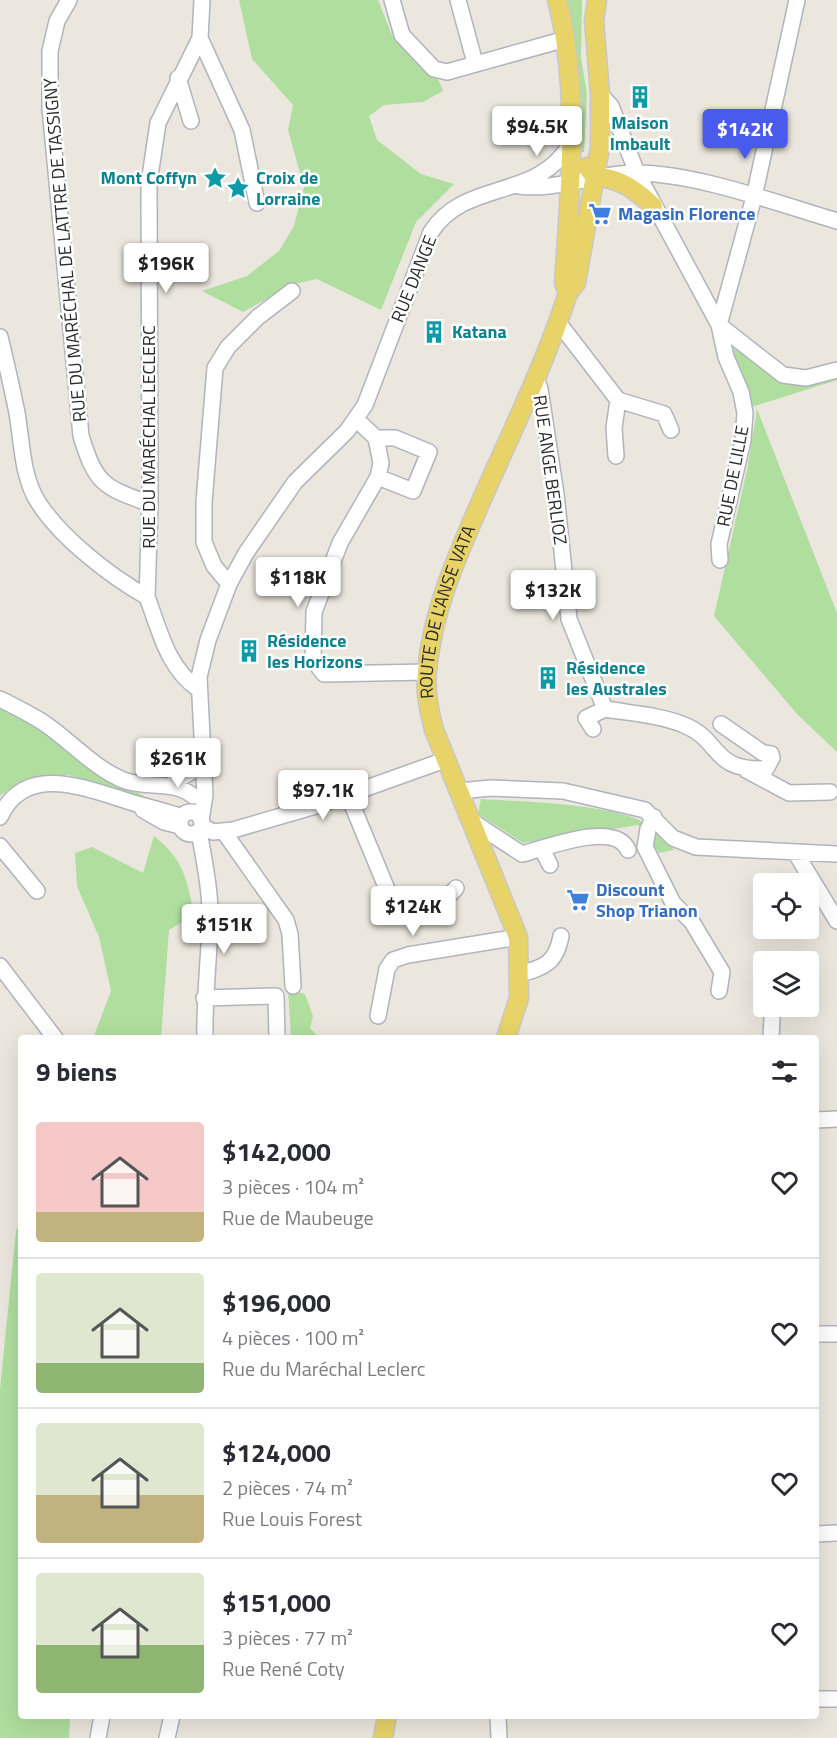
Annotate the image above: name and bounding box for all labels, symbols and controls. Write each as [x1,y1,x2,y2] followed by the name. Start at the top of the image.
[36,77,93,423] street label: RUE DU MARÉCHAL DE LATTRE DE TASSIGNY
[627,84,653,110] building icon: Maison Imbault
[488,106,586,157] pin: $94.5K
[610,109,671,157] place label: Maison Imbault
[703,109,787,160] pin: $142K
[506,110,568,141] text: $94.5K
[717,113,773,144] text: $142K
[101,164,197,191] place label: Mont Coffyn
[256,164,320,212] place label: Croix de Lorraine
[202,165,228,191] place icon: Mont Coffyn
[225,175,251,201] place icon: Croix de Lorraine
[618,200,755,227] place label: Magasin Florence
[587,201,613,227] supermarket icon: Magasin Florence
[384,231,443,326] street label: RUE DANGE
[124,243,208,294] pin: $196K
[138,247,194,278] text: $196K
[452,318,507,345] place label: Katana
[421,319,447,345] building icon: Katana
[135,325,162,549] street label: RUE DU MARÉCHAL LECLERC
[527,393,574,547] street label: RUE ANGE BERLIOZ
[709,423,756,529] street label: RUE DE LILLE
[412,521,482,700] street label: ROUTE DE L'ANSE VATA
[256,557,340,608] pin: $118K
[270,561,326,592] text: $118K
[511,570,595,621] pin: $132K
[525,574,581,605] text: $132K
[267,627,363,675] place label: Résidence les Horizons
[236,638,262,664] building icon: Résidence les Horizons
[566,654,667,702] place label: Résidence les Australes
[535,665,561,691] building icon: Résidence les Australes
[136,738,220,789] pin: $261K
[150,742,206,773] text: $261K
[274,770,372,821] pin: $97.1K
[292,774,354,805] text: $97.1K
[753,873,819,1017] map controls
[753,873,819,939] button: locate
[596,876,698,924] place label: Discount Shop Trianon
[371,886,455,937] pin: $124K
[565,887,591,913] supermarket icon: Discount Shop Trianon
[385,890,441,921] text: $124K
[182,904,266,955] pin: $151K
[196,908,252,939] text: $151K
[753,951,819,1017] button: layers
[36,1052,117,1091] text: 9 biens
[768,1055,801,1088] icon: filters
[222,1132,331,1171] text: $142,000
[84,1146,156,1218] icon: home
[768,1166,801,1199] icon: heart
[222,1171,364,1202] text: 3 pièces · 104 m²
[222,1202,374,1233] text: Rue de Maubeuge
[222,1283,331,1322] text: $196,000
[84,1297,156,1369] icon: home
[768,1317,801,1350] icon: heart
[222,1322,364,1353] text: 4 pièces · 100 m²
[222,1353,426,1384] text: Rue du Maréchal Leclerc
[222,1433,331,1472] text: $124,000
[84,1447,156,1519] icon: home
[768,1467,801,1500] icon: heart
[222,1472,353,1503] text: 2 pièces · 74 m²
[222,1503,362,1534] text: Rue Louis Forest
[222,1583,331,1622] text: $151,000
[84,1597,156,1669] icon: home
[768,1617,801,1650] icon: heart
[222,1622,353,1653] text: 3 pièces · 77 m²
[222,1653,345,1684] text: Rue René Coty

